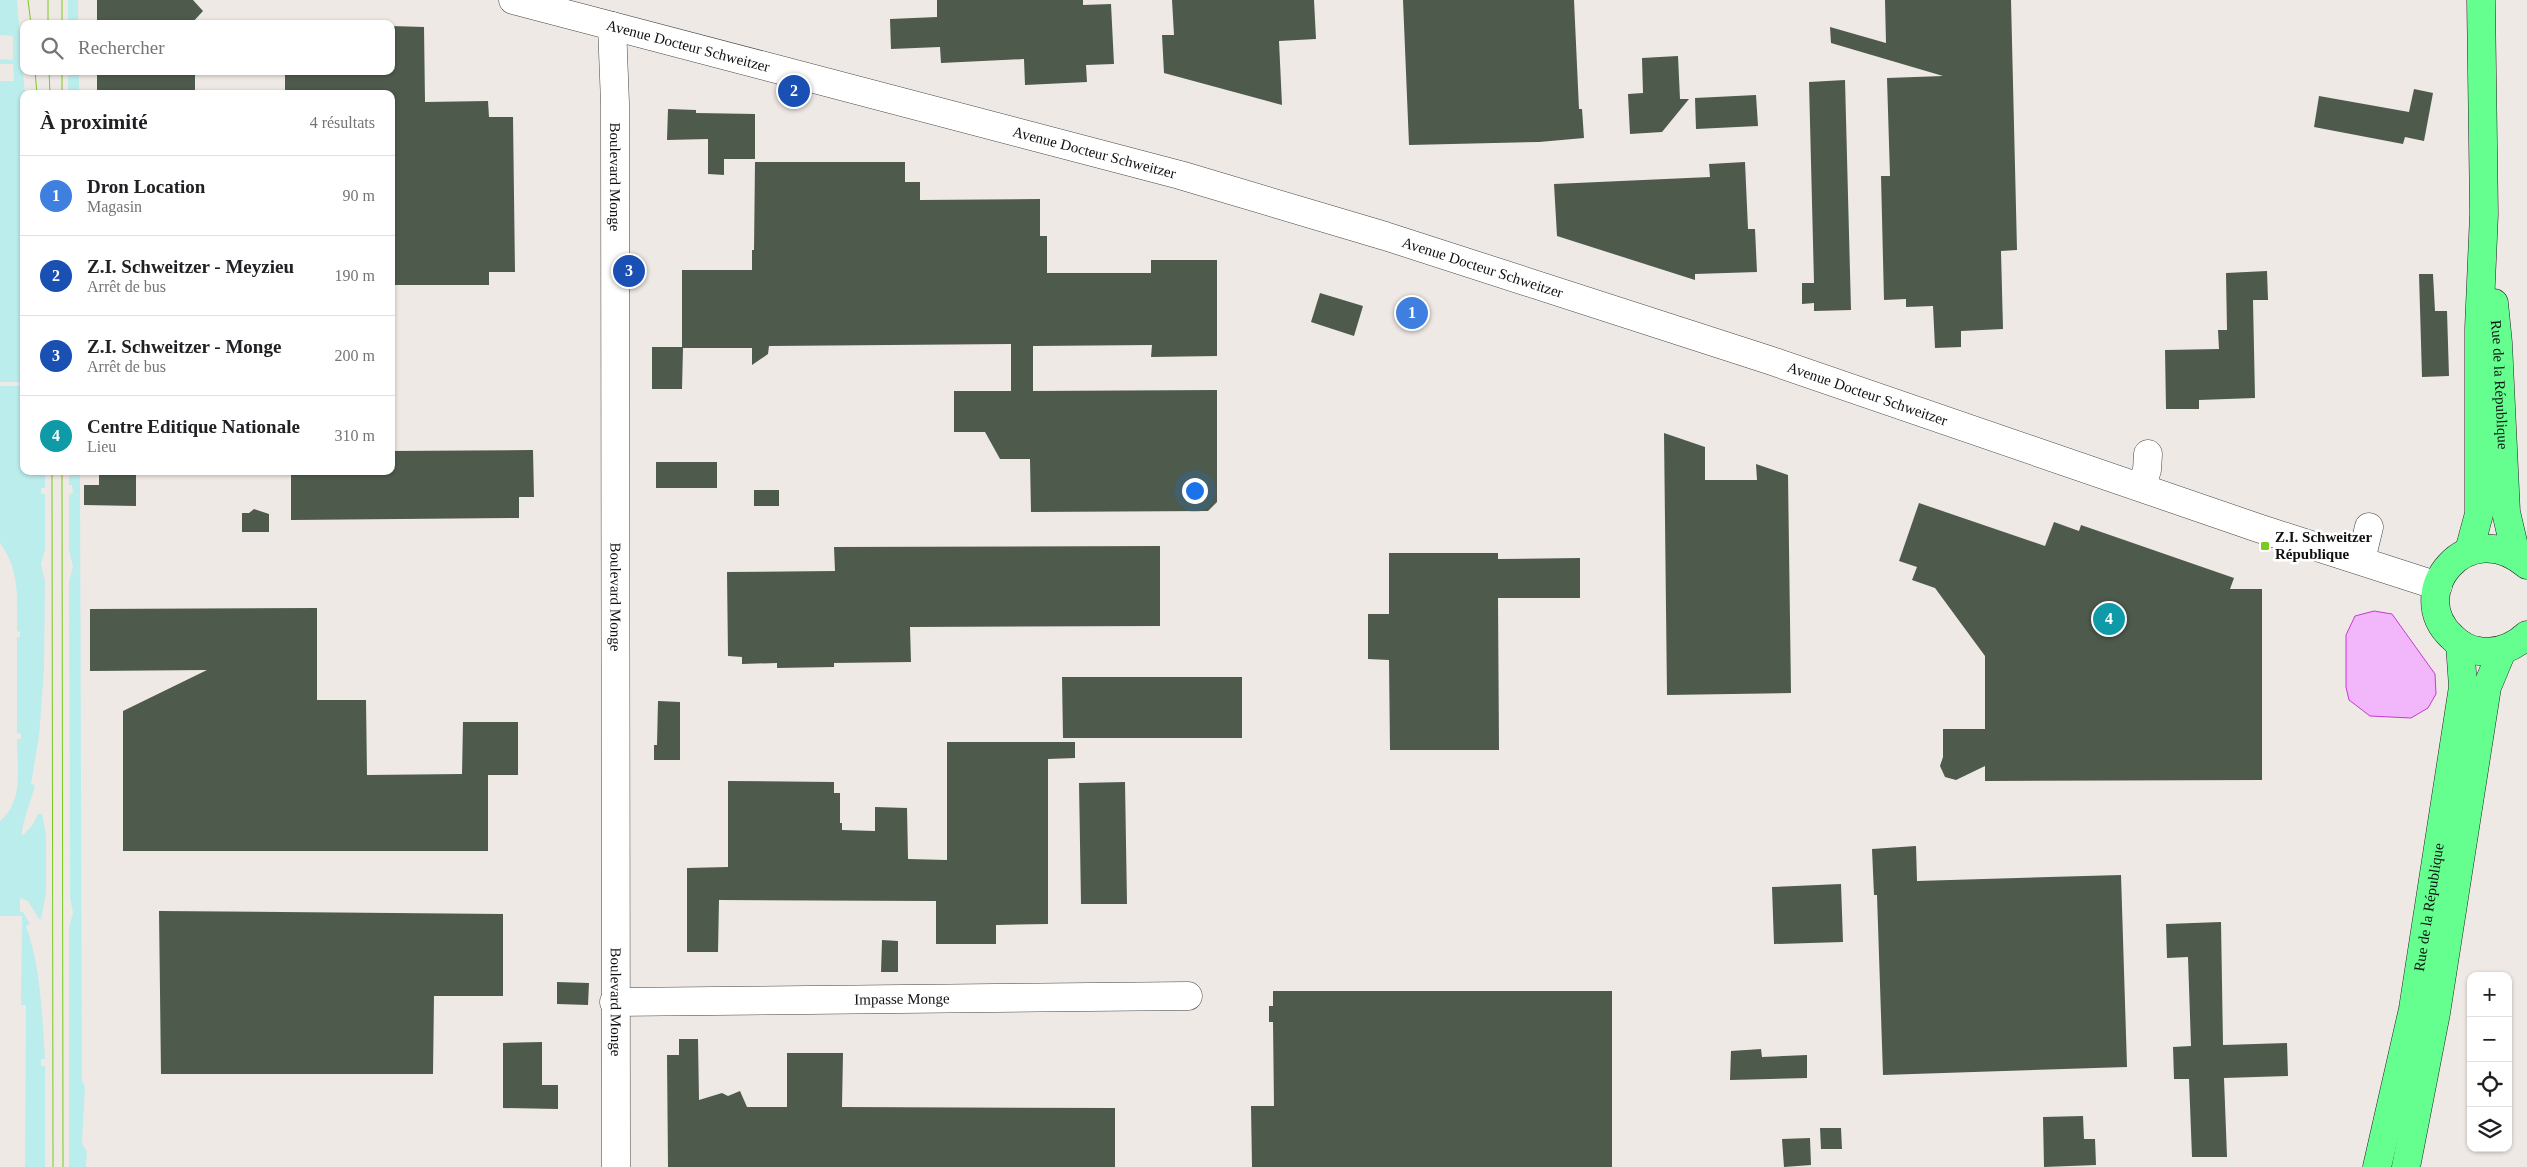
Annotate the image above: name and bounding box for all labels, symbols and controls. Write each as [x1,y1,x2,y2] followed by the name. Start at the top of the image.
[605,17,771,75] street label: Avenue Docteur Schweitzer
[20,20,395,75] search box
[38,34,66,62] icon: search
[78,37,165,58] text: Rechercher
[778,72,810,110] pin: 2
[40,110,148,134] text: À proximité
[310,114,375,131] text: 4 résultats
[607,123,623,232] street label: Boulevard Monge
[1011,123,1178,182] street label: Avenue Docteur Schweitzer
[87,176,205,197] text: Dron Location
[52,187,60,204] text: 1
[343,187,375,204] text: 90 m
[87,198,142,215] text: Magasin
[1400,234,1565,301] street label: Avenue Docteur Schweitzer
[613,252,645,290] pin: 3
[87,256,294,277] text: Z.I. Schweitzer - Meyzieu
[52,267,60,284] text: 2
[335,267,375,284] text: 190 m
[87,278,166,295] text: Arrêt de bus
[1396,294,1428,332] pin: 1
[2488,319,2511,450] street label: Rue de la République
[87,336,281,357] text: Z.I. Schweitzer - Monge
[52,347,60,364] text: 3
[335,347,375,364] text: 200 m
[87,358,166,375] text: Arrêt de bus
[1785,359,1949,429] street label: Avenue Docteur Schweitzer
[87,416,300,437] text: Centre Editique Nationale
[52,427,60,444] text: 4
[335,427,375,444] text: 310 m
[87,438,116,455] text: Lieu
[1182,478,1208,504] your location
[2275,529,2372,562] place label: Z.I. Schweitzer République
[2259,540,2271,552] marker: Z.I. Schweitzer République
[607,543,624,652] street label: Boulevard Monge
[2093,600,2125,638] pin: 4
[2411,842,2447,973] street label: Rue de la République
[608,948,624,1057] street label: Boulevard Monge
[2467,972,2512,1152] map controls
[2467,972,2512,1017] button: +
[854,990,950,1007] street label: Impasse Monge
[2467,1017,2512,1062] button: −
[2467,1062,2512,1107] button: locate
[2467,1107,2512,1152] button: layers

